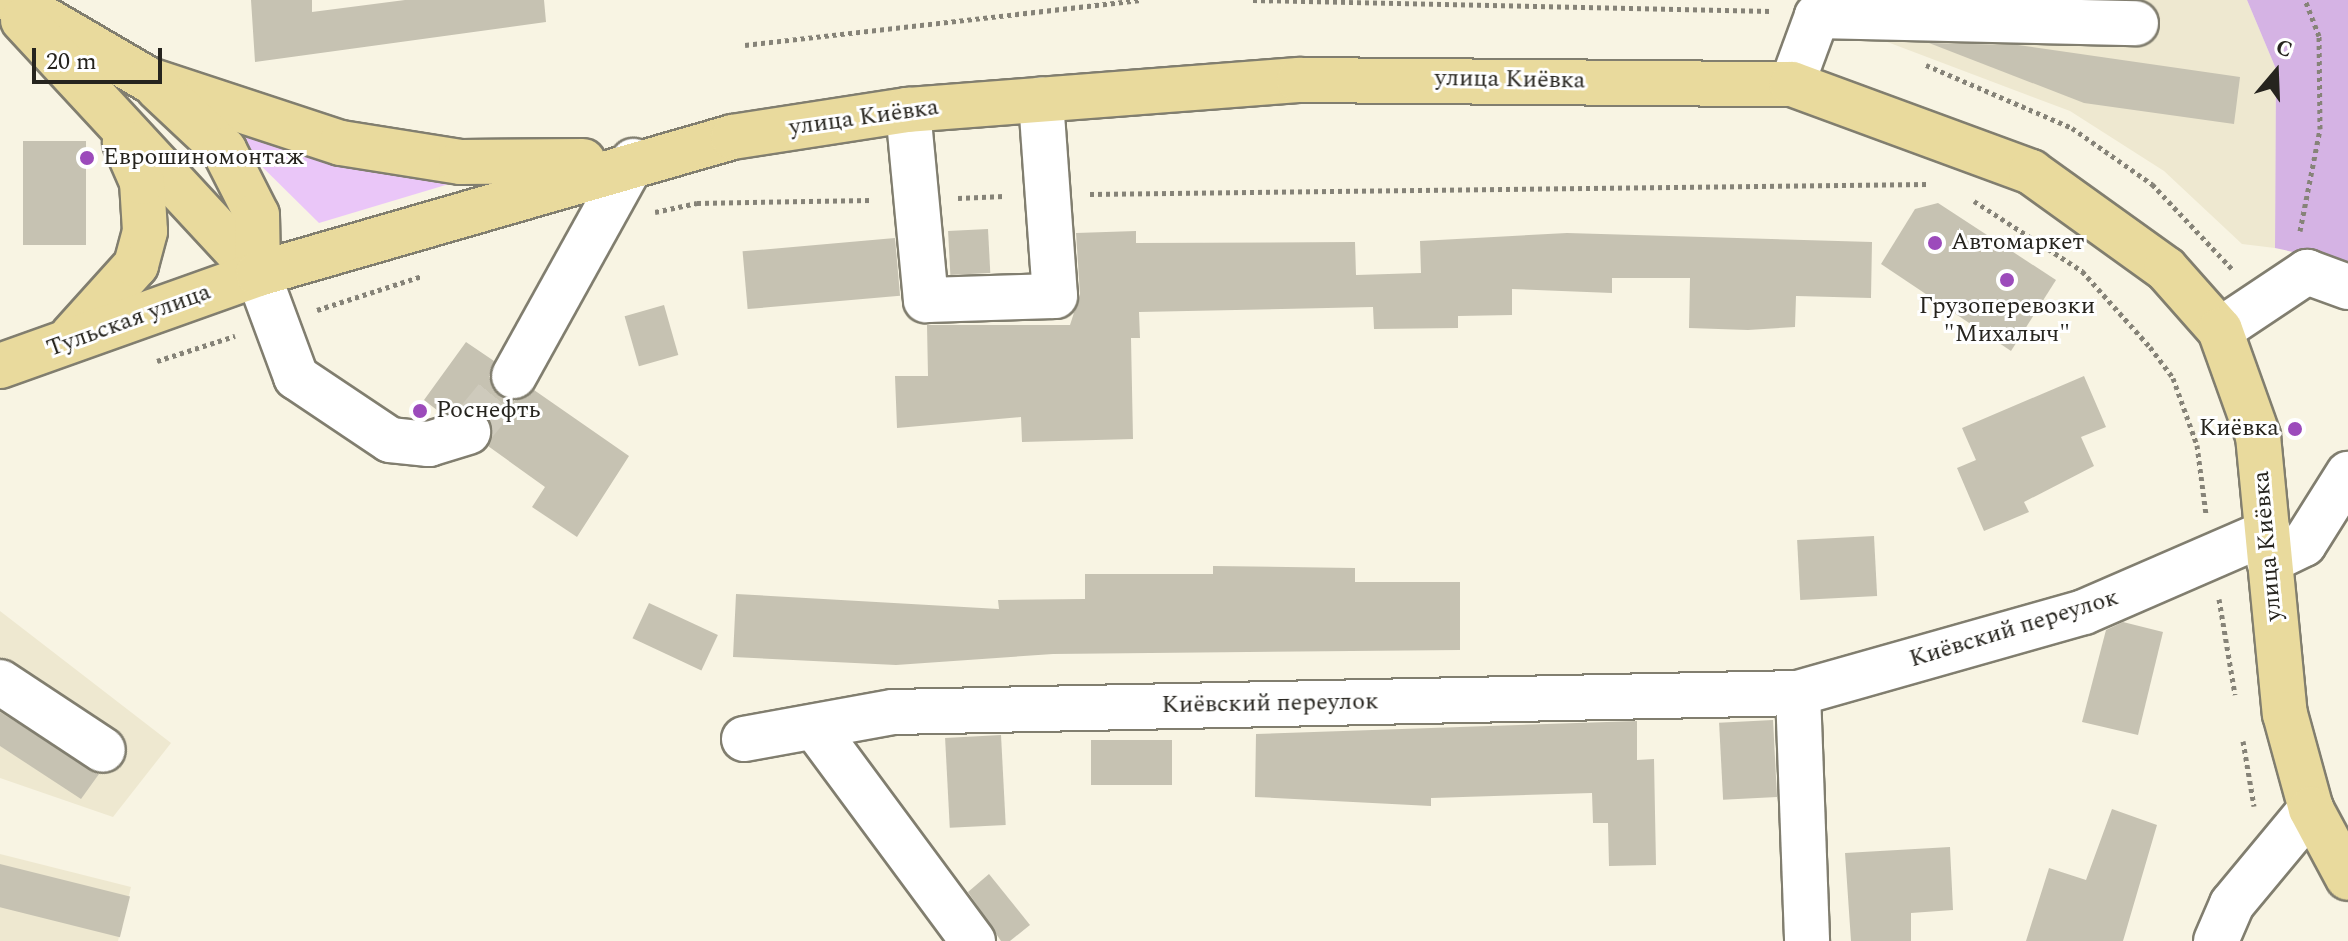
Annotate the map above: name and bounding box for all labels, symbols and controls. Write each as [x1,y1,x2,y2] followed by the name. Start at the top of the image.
[2271,31,2297,67] text: С
[36,32,166,82] scale bar
[2236,32,2316,112] north arrow
[46,44,97,80] text: 20 m
[1434,64,1586,96] street label: улица Киёвка
[787,93,941,143] street label: улица Киёвка
[103,144,304,172] place label: Еврошиномонтаж
[78,149,96,167] marker: Еврошиномонтаж
[1951,229,2084,257] place label: Автомаркет
[1926,234,1944,252] marker: Автомаркет
[1998,271,2016,289] marker: Грузоперевозки "Михалыч"
[43,278,215,364] street label: Тульская улица
[1919,293,2095,349] place label: Грузоперевозки "Михалыч"
[436,397,540,425] place label: Роснефть
[411,402,429,420] marker: Роснефть
[2199,415,2279,443] place label: Киёвка
[2286,420,2304,438] marker: Киёвка
[2247,470,2289,622] street label: улица Киёвка
[1906,584,2122,674] street label: Киёвский переулок
[1161,688,1379,720] street label: Киёвский переулок

